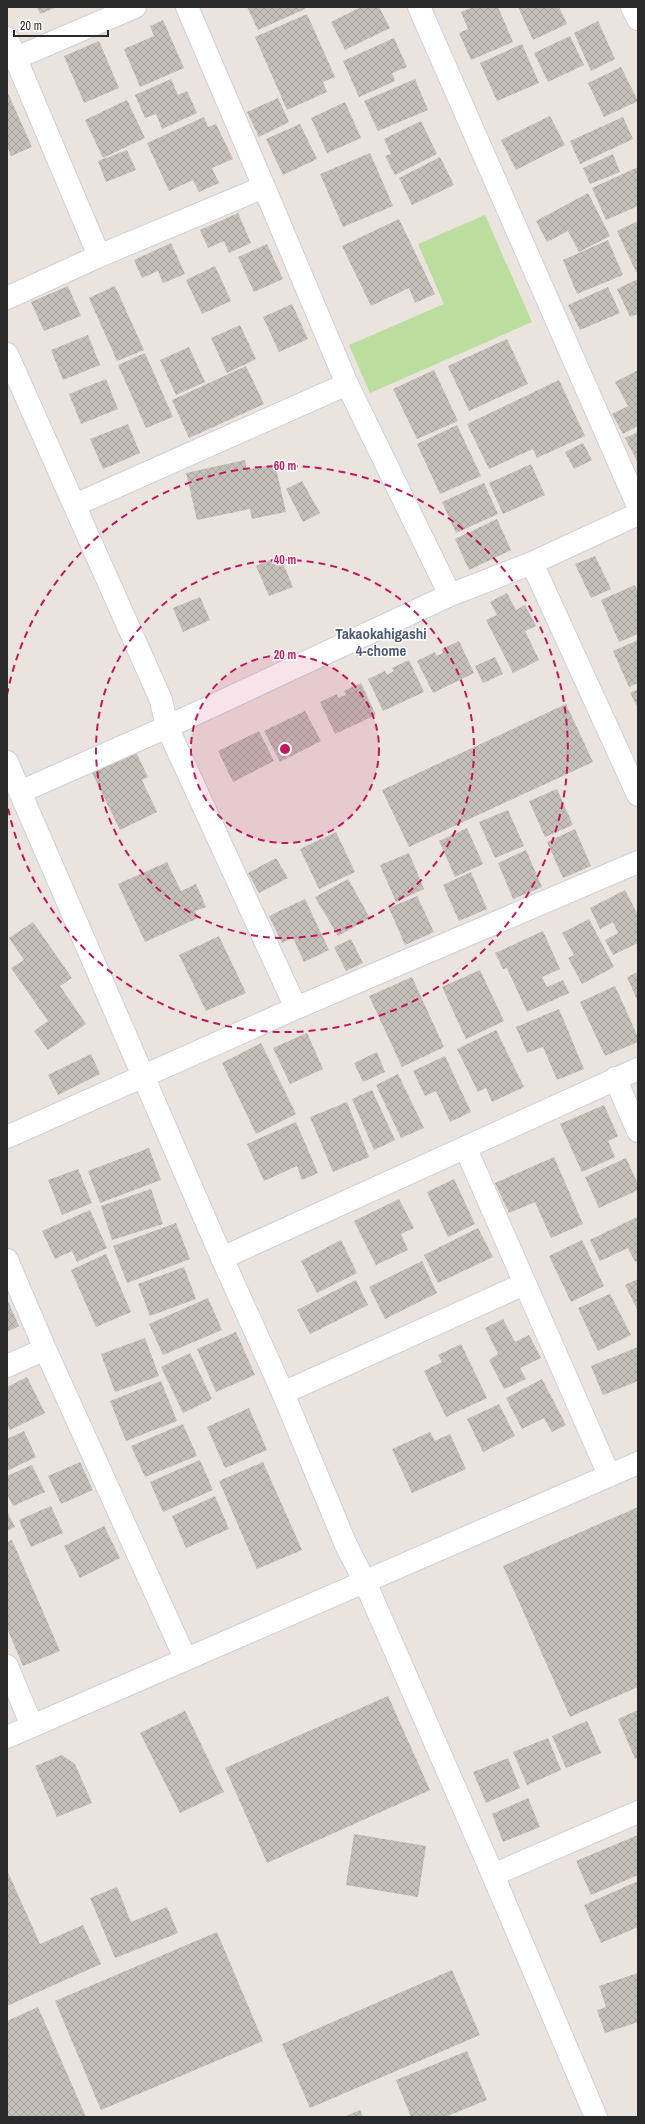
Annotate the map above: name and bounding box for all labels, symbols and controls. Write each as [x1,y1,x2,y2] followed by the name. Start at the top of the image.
[14,12,108,38] scale bar
[20,18,42,34] text: 20 m
[274,458,296,474] text: 60 m
[274,552,296,568] text: 40 m
[335,623,427,661] district label: Takaokahigashi 4-chome
[274,647,296,663] text: 20 m
[278,742,292,756] centre of rings

